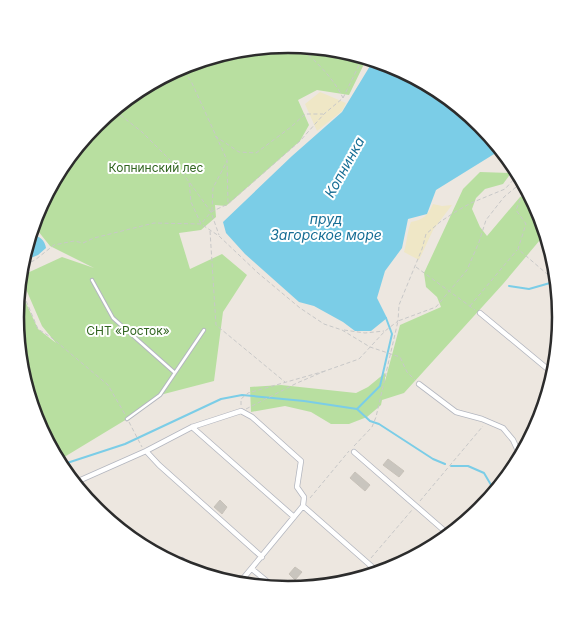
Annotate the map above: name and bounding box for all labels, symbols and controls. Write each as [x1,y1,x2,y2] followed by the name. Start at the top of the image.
[320,133,368,200] water label: Копнинка
[109,160,204,175] park label: Копнинский лес
[270,210,382,243] water label: пруд Загорское море
[86,323,170,338] park label: СНТ «Росток»

